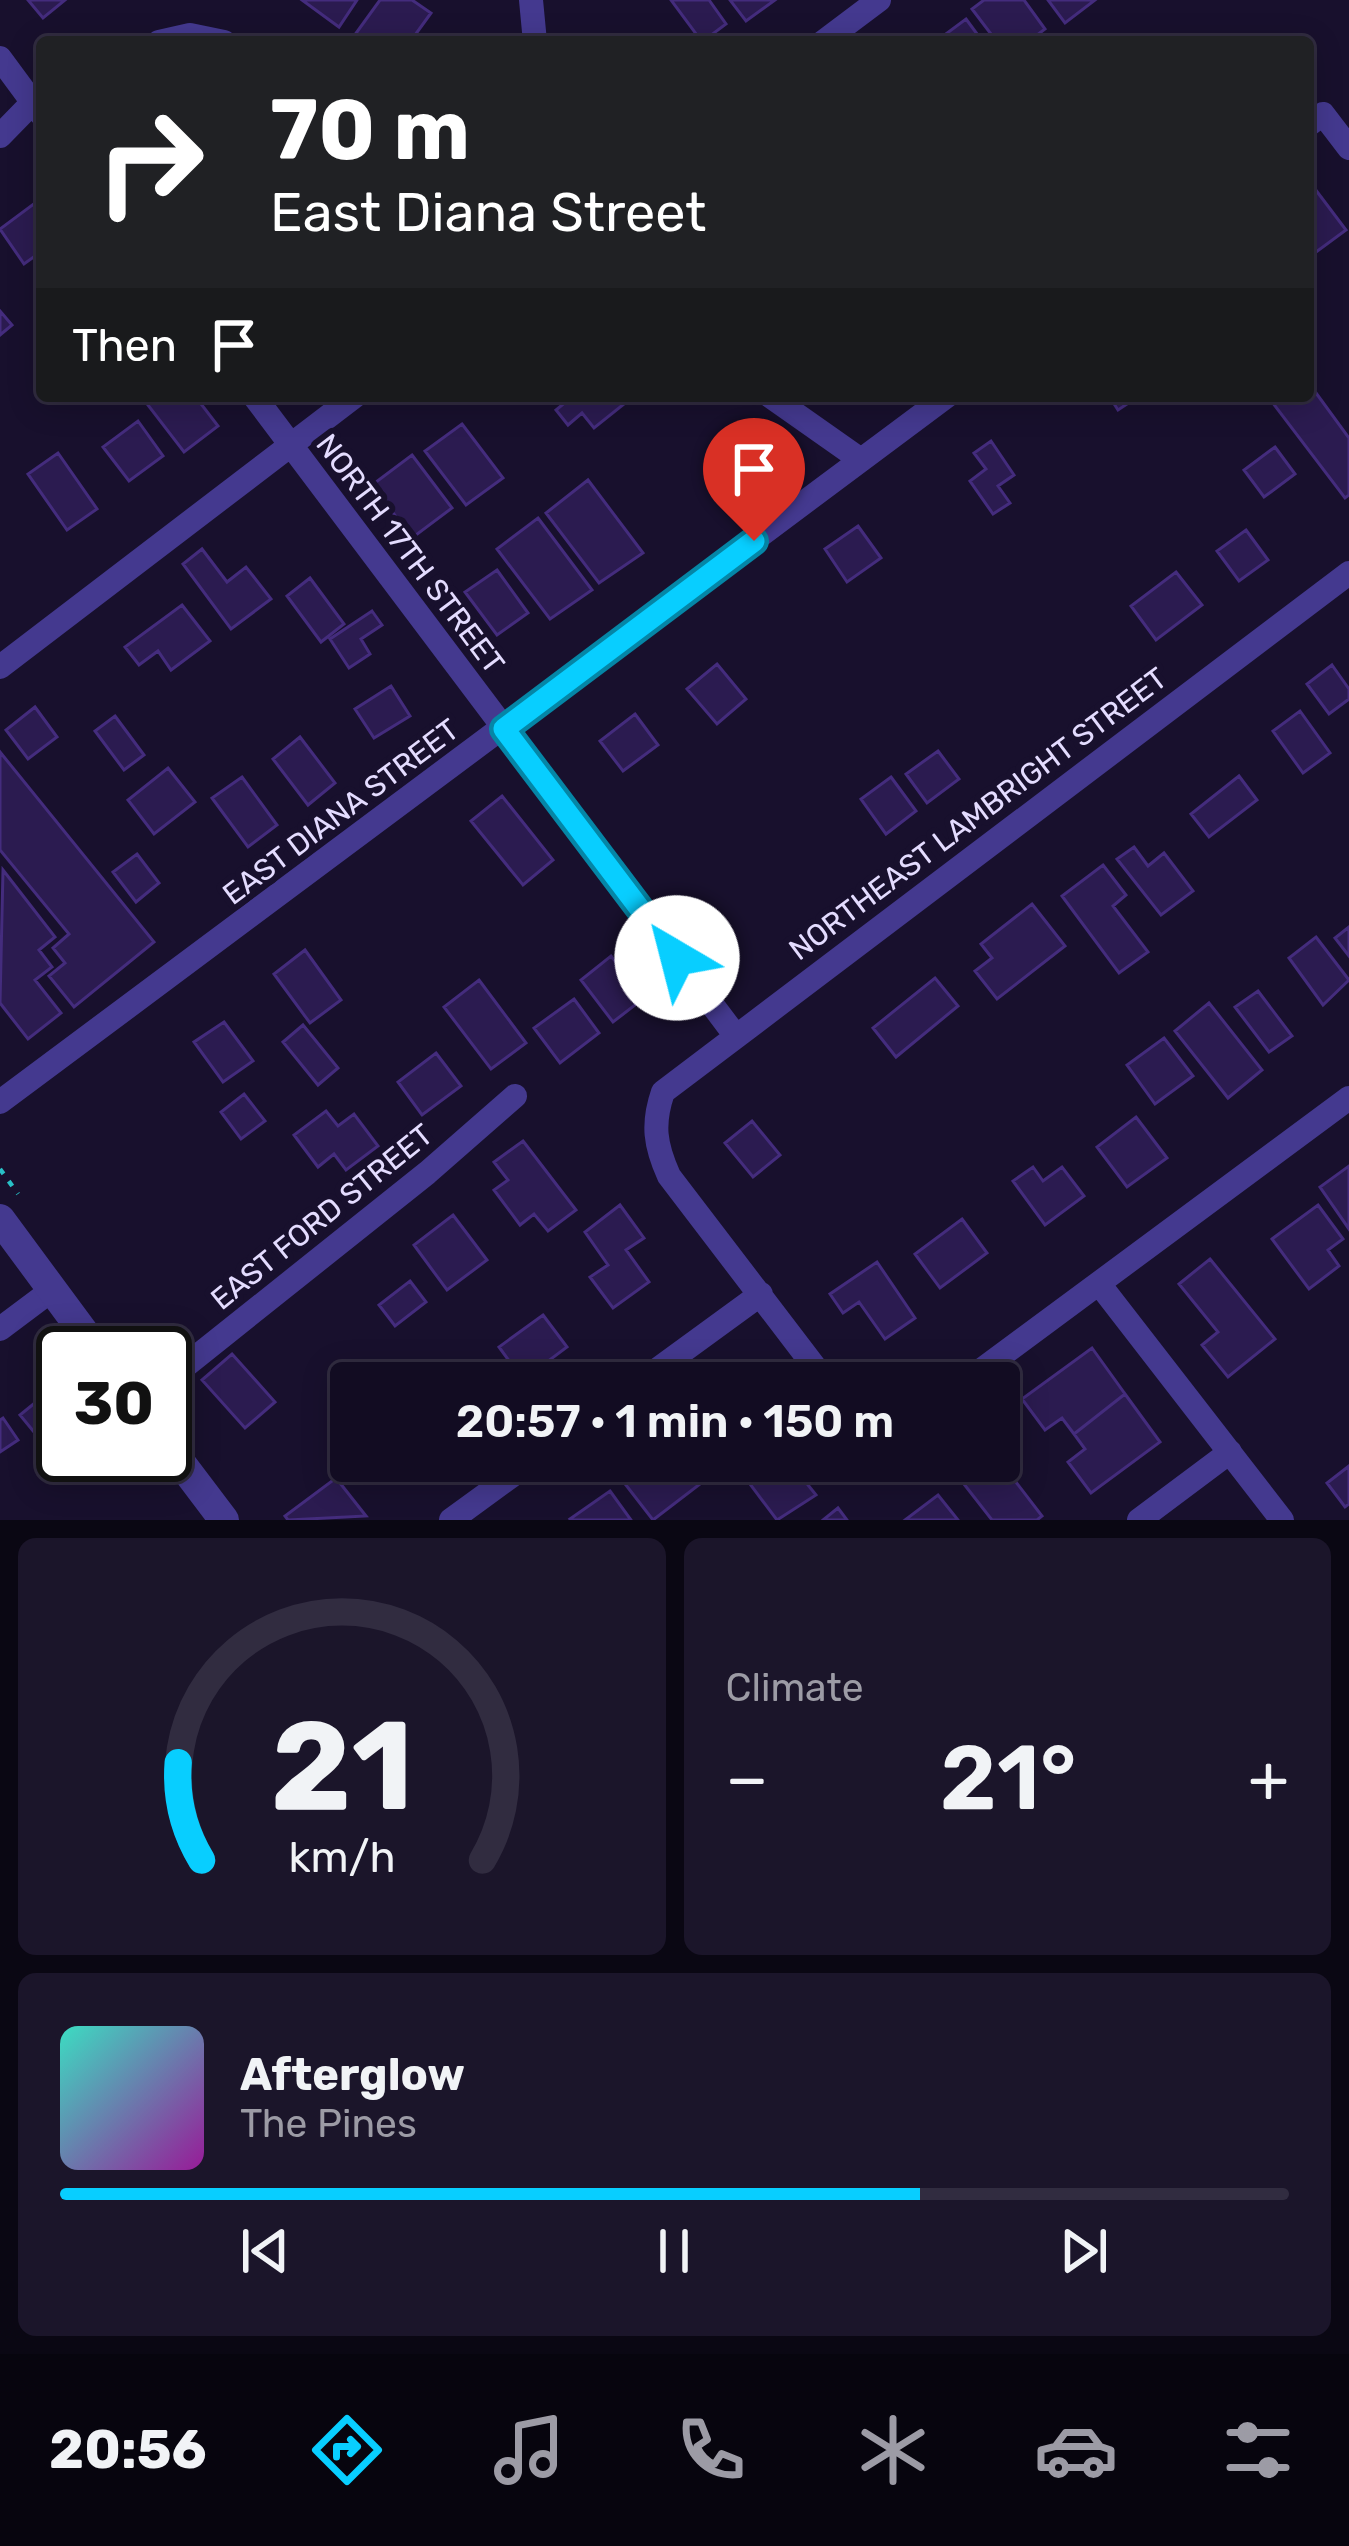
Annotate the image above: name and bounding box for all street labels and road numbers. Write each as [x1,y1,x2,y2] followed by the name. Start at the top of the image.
[308,427,512,681] street label: NORTH 17TH STREET
[782,660,1174,968] street label: NORTHEAST LAMBRIGHT STREET
[216,712,466,912] street label: EAST DIANA STREET
[204,1117,440,1317] street label: EAST FORD STREET

